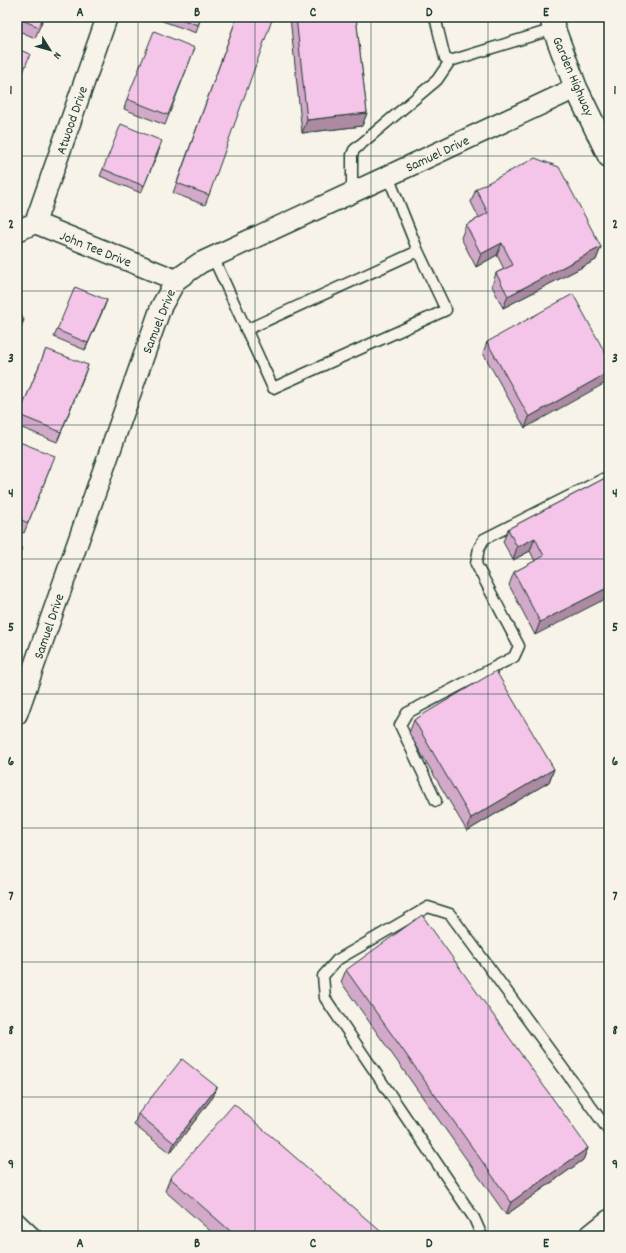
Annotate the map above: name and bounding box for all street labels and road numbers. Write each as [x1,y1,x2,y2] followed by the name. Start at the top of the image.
[546,34,598,120] street label: Garden Highway
[52,84,94,157] street label: Atwood Drive
[403,131,473,178] street label: Samuel Drive
[56,226,134,273] street label: John Tee Drive
[138,286,182,357] street label: Samuel Drive
[29,591,70,662] street label: Samuel Drive

